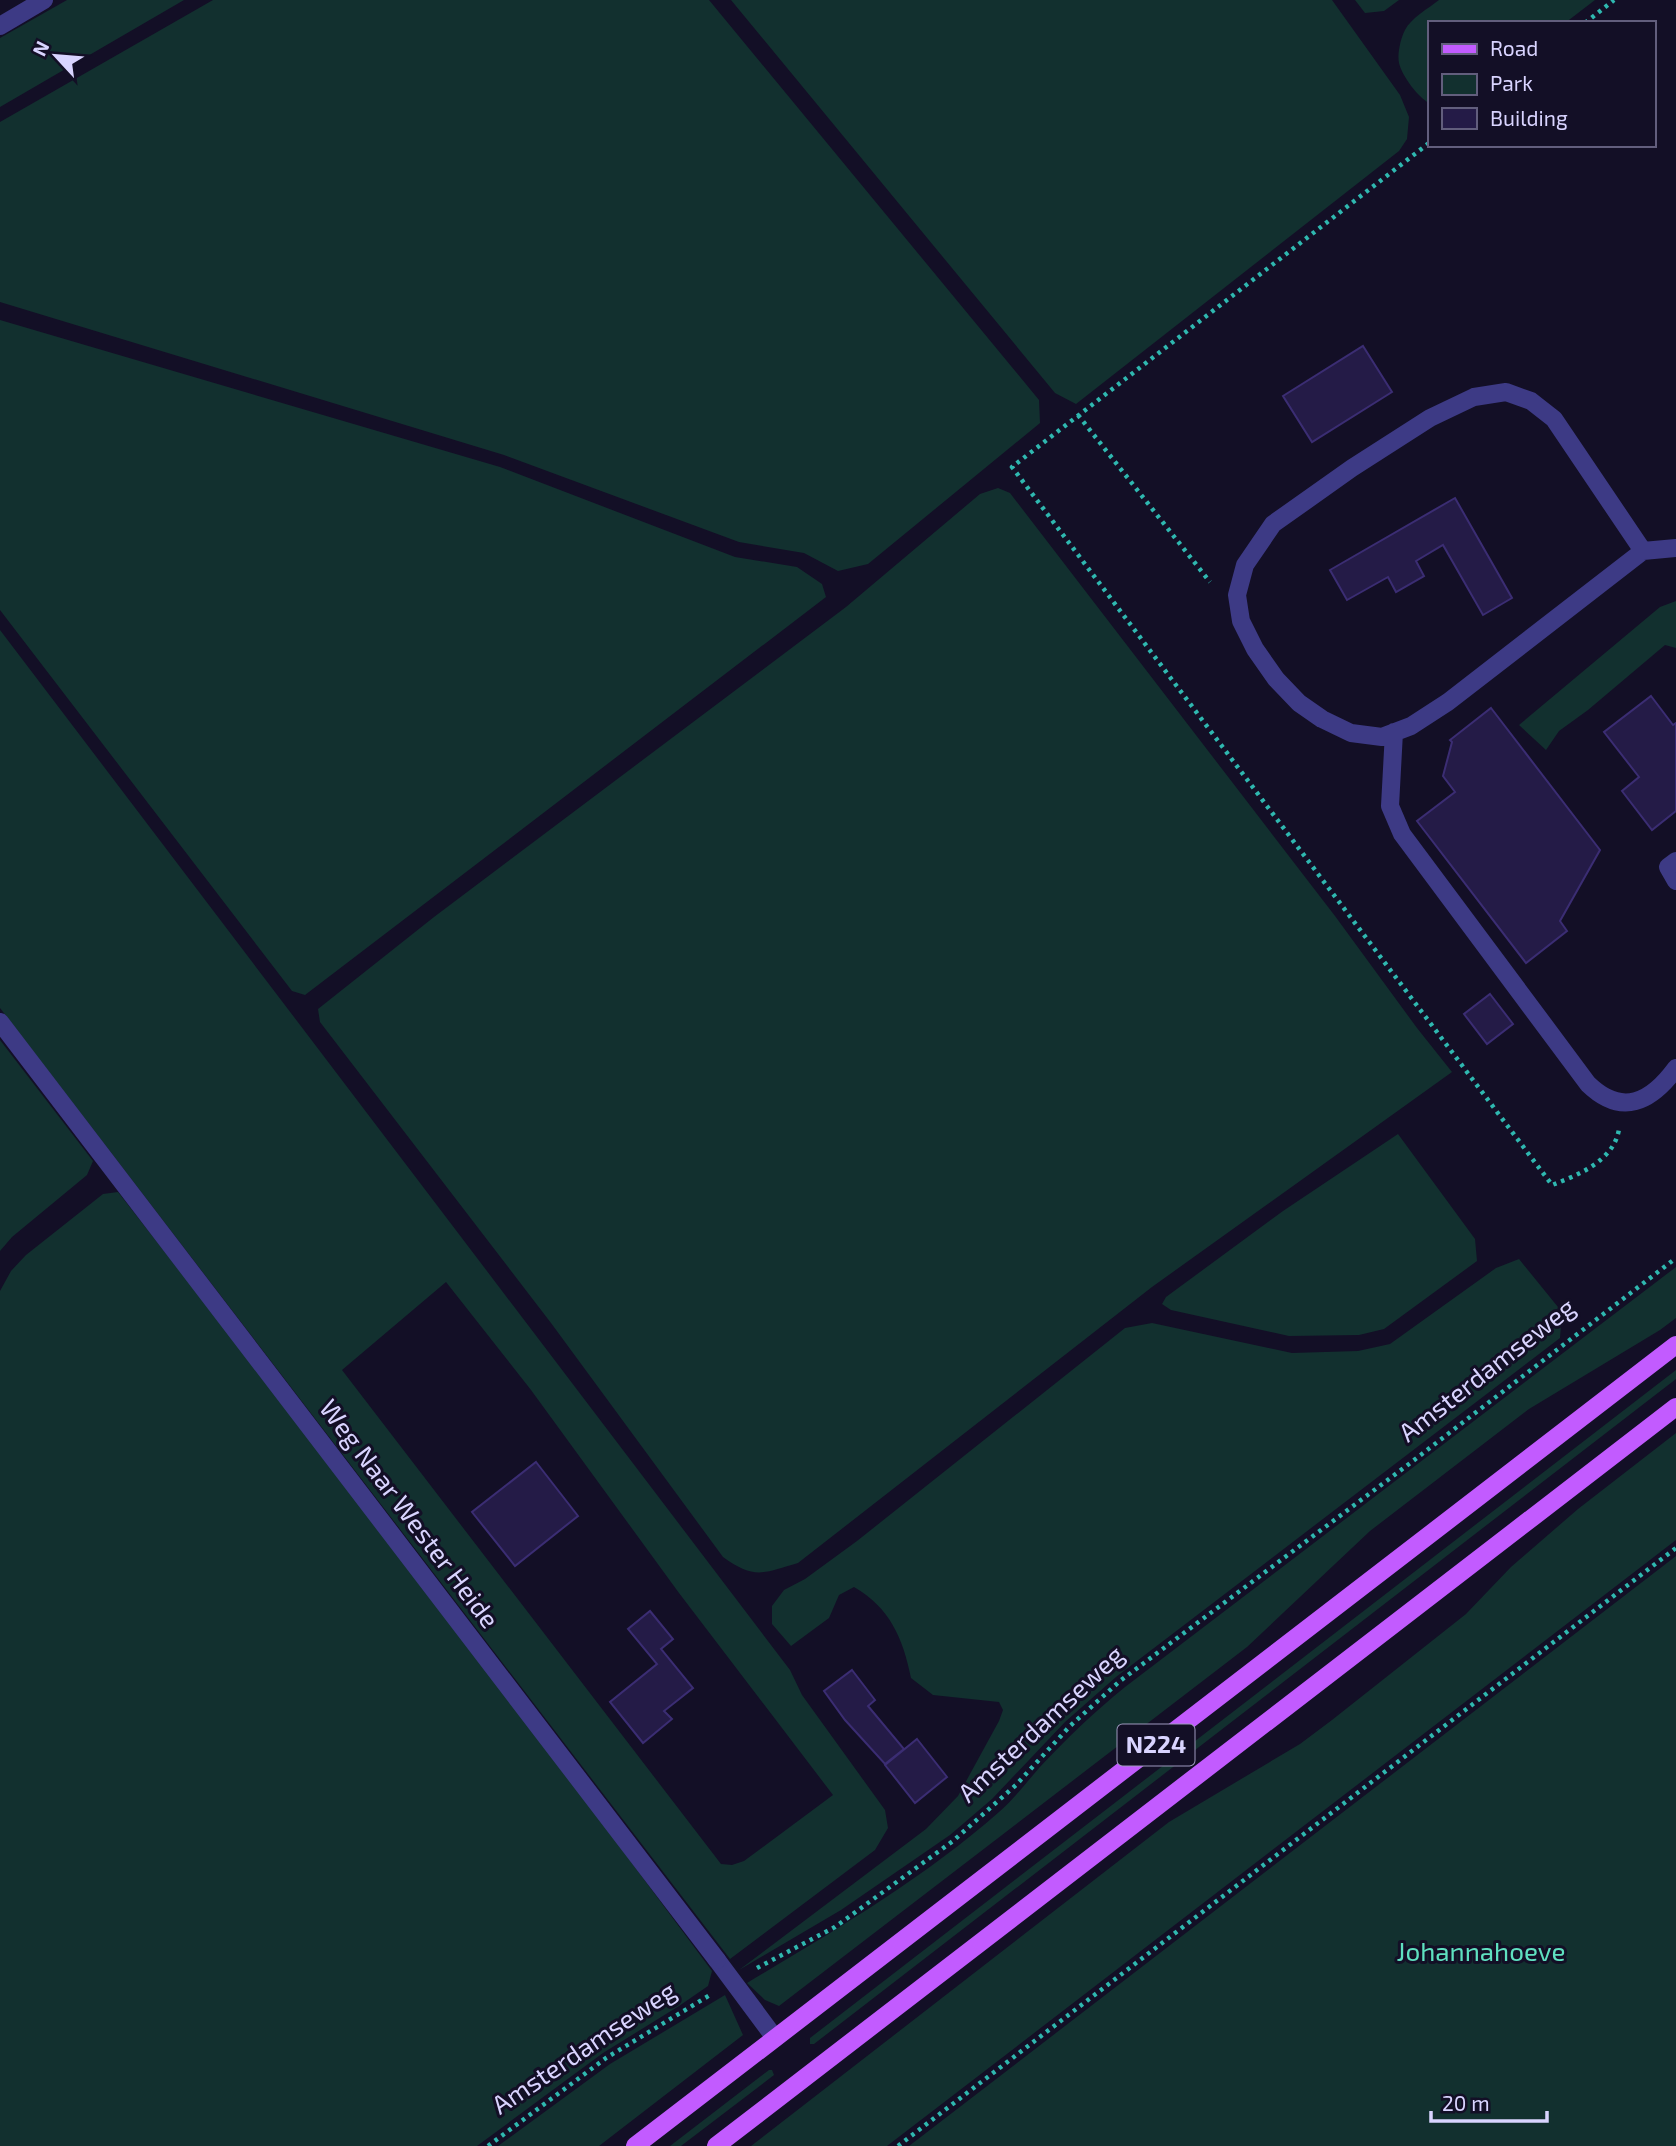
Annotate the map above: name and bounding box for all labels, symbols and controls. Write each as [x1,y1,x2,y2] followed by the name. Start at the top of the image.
[21,21,91,91] north arrow
[1428,21,1655,147] legend
[1490,35,1538,60] text: Road
[27,37,54,60] text: N
[1490,70,1533,95] text: Park
[1490,105,1568,130] text: Building
[1392,1290,1580,1447] street label: Amsterdamseweg
[314,1393,506,1634] street label: Weg Naar Wester Heide
[951,1638,1129,1808] street label: Amsterdamseweg
[1118,1724,1194,1765] road number: N224
[1397,1935,1565,1966] park label: Johannahoeve
[485,1974,681,2120] street label: Amsterdamseweg
[1431,2080,1546,2124] scale bar
[1442,2090,1490,2115] text: 20 m

